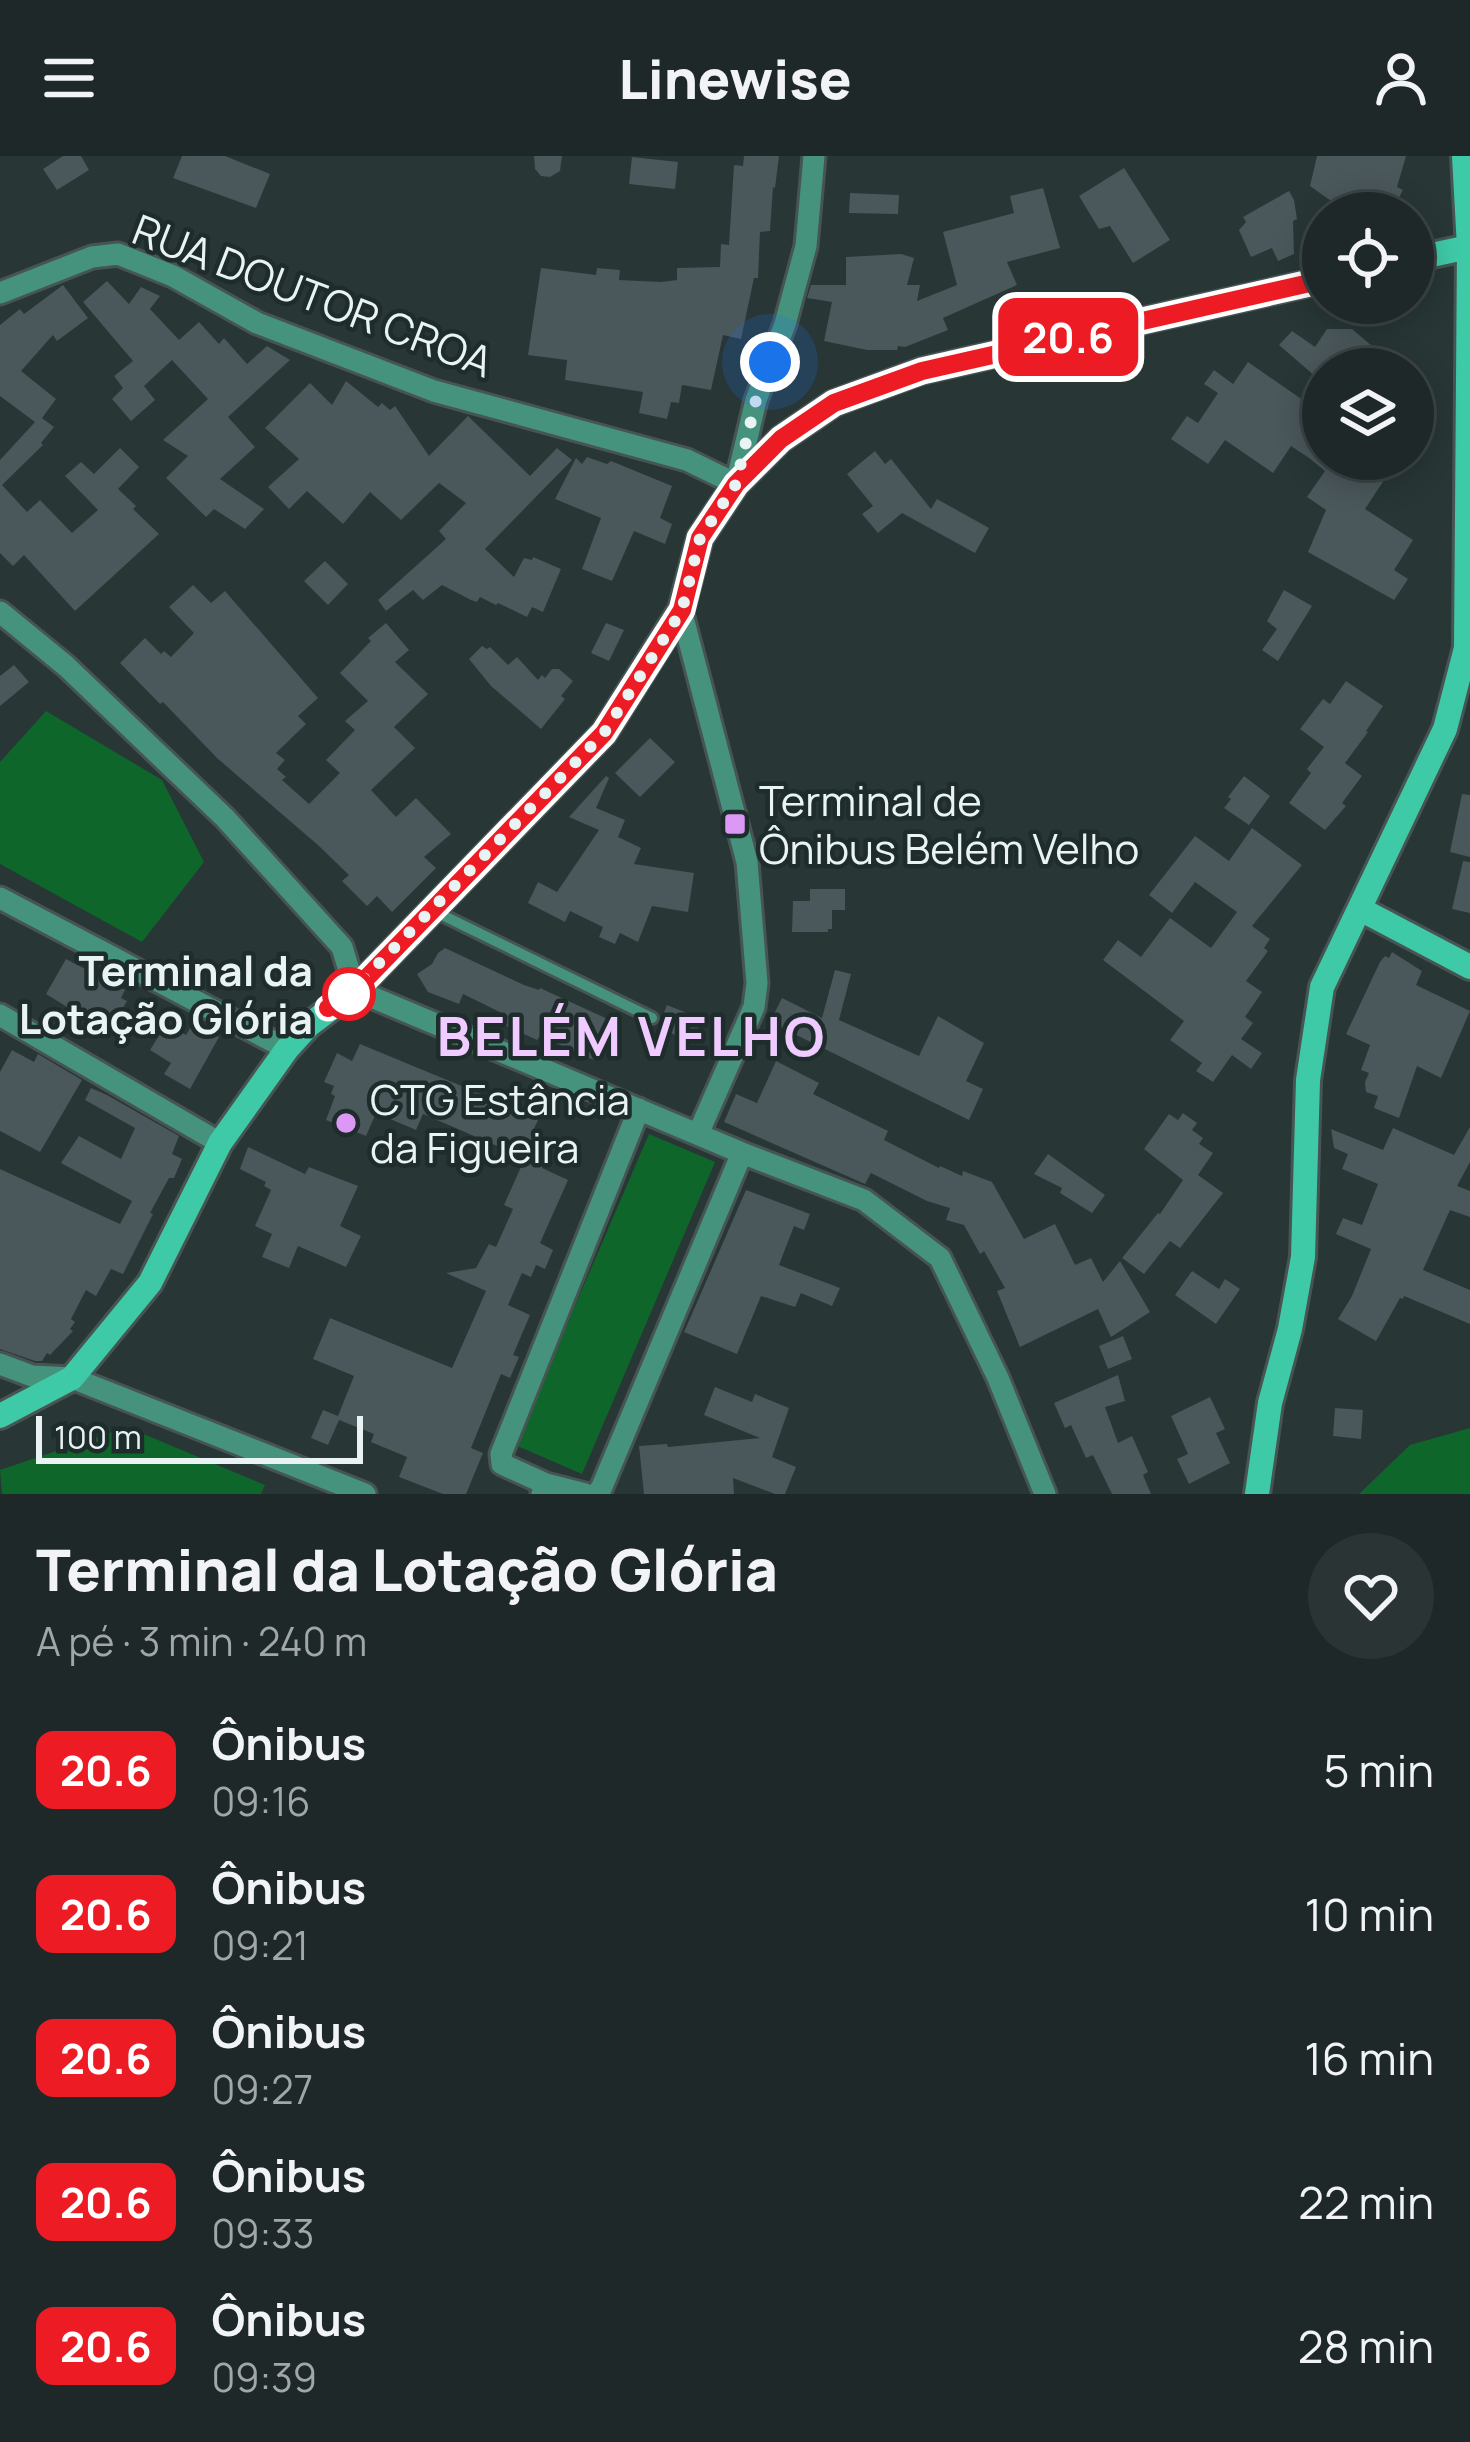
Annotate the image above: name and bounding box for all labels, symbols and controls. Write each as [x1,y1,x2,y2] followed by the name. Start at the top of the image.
[618,41,852,115] text: Linewise
[36,45,102,111] icon: menu
[1368,45,1434,111] icon: person
[1302,192,1434,480] map controls
[1302,192,1434,324] button: locate
[125,200,501,390] street label: RUA DOUTOR CROA
[984,298,1152,376] line badge: 20.6
[1022,308,1114,366] text: 20.6
[740,332,800,392] your location
[1302,348,1434,480] button: layers
[759,771,1139,877] place label: Terminal de Ônibus Belém Velho
[722,811,748,837] marker: Terminal de Ônibus Belém Velho
[19,941,313,1047] place label: Terminal da Lotação Glória
[324,969,374,1019] marker: Terminal da Lotação Glória
[437,998,827,1072] district label: BELÉM VELHO
[370,1070,630,1176] place label: CTG Estância da Figueira
[333,1110,359,1136] marker: CTG Estância da Figueira
[36,1410,363,1463] scale bar
[54,1414,142,1459] text: 100 m
[36,1530,778,1608] text: Terminal da Lotação Glória
[1308,1533,1434,1659] button: heart
[36,1614,367,1668] text: A pé · 3 min · 240 m
[212,1712,366,1774] text: Ônibus
[1324,1739,1434,1801] text: 5 min
[60,1741,152,1799] text: 20.6
[212,1774,311,1828] text: 09:16
[212,1856,366,1918] text: Ônibus
[1305,1883,1434,1945] text: 10 min
[60,1885,152,1943] text: 20.6
[212,1918,309,1972] text: 09:21
[212,2000,366,2062] text: Ônibus
[1304,2027,1434,2089] text: 16 min
[60,2029,152,2087] text: 20.6
[212,2062,313,2116] text: 09:27
[212,2144,366,2206] text: Ônibus
[1298,2171,1434,2233] text: 22 min
[60,2173,152,2231] text: 20.6
[212,2206,314,2260] text: 09:33
[212,2288,366,2350] text: Ônibus
[1298,2315,1434,2377] text: 28 min
[60,2317,152,2375] text: 20.6
[212,2350,317,2404] text: 09:39

